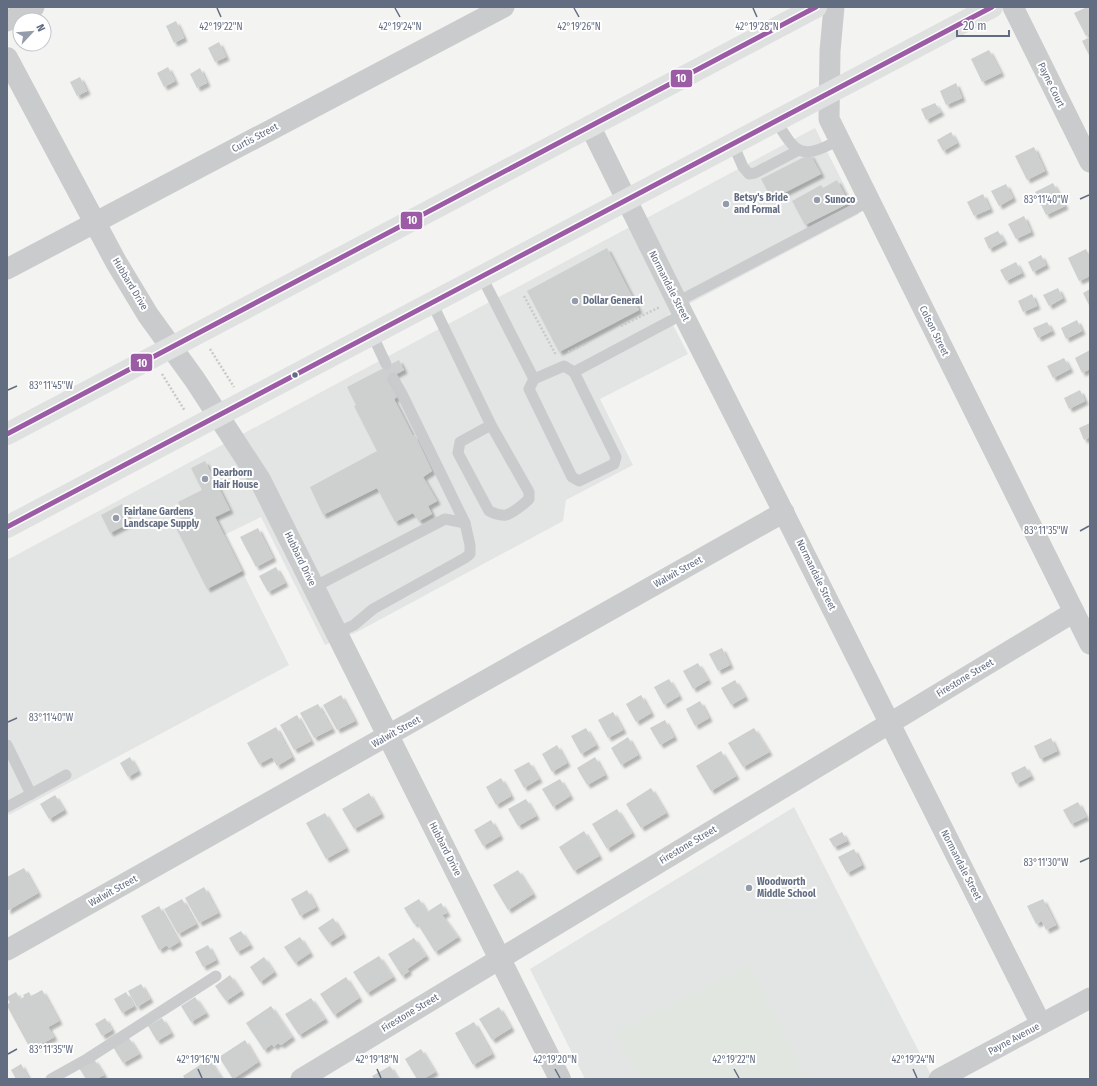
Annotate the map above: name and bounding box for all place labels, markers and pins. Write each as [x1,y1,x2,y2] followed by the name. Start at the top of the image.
[734,192,788,216] place label: Betsy's Bride and Formal
[825,194,856,206] place label: Sunoco
[812,195,822,205] marker: Sunoco
[721,199,731,209] marker: Betsy's Bride and Formal
[583,295,643,307] place label: Dollar General
[570,296,580,306] marker: Dollar General
[290,370,300,380] unlabelled marker
[213,467,258,491] place label: Dearborn Hair House
[200,474,210,484] marker: Dearborn Hair House
[124,506,199,530] place label: Fairlane Gardens Landscape Supply
[111,513,121,523] marker: Fairlane Gardens Landscape Supply
[757,876,816,900] place label: Woodworth Middle School
[744,883,754,893] marker: Woodworth Middle School

